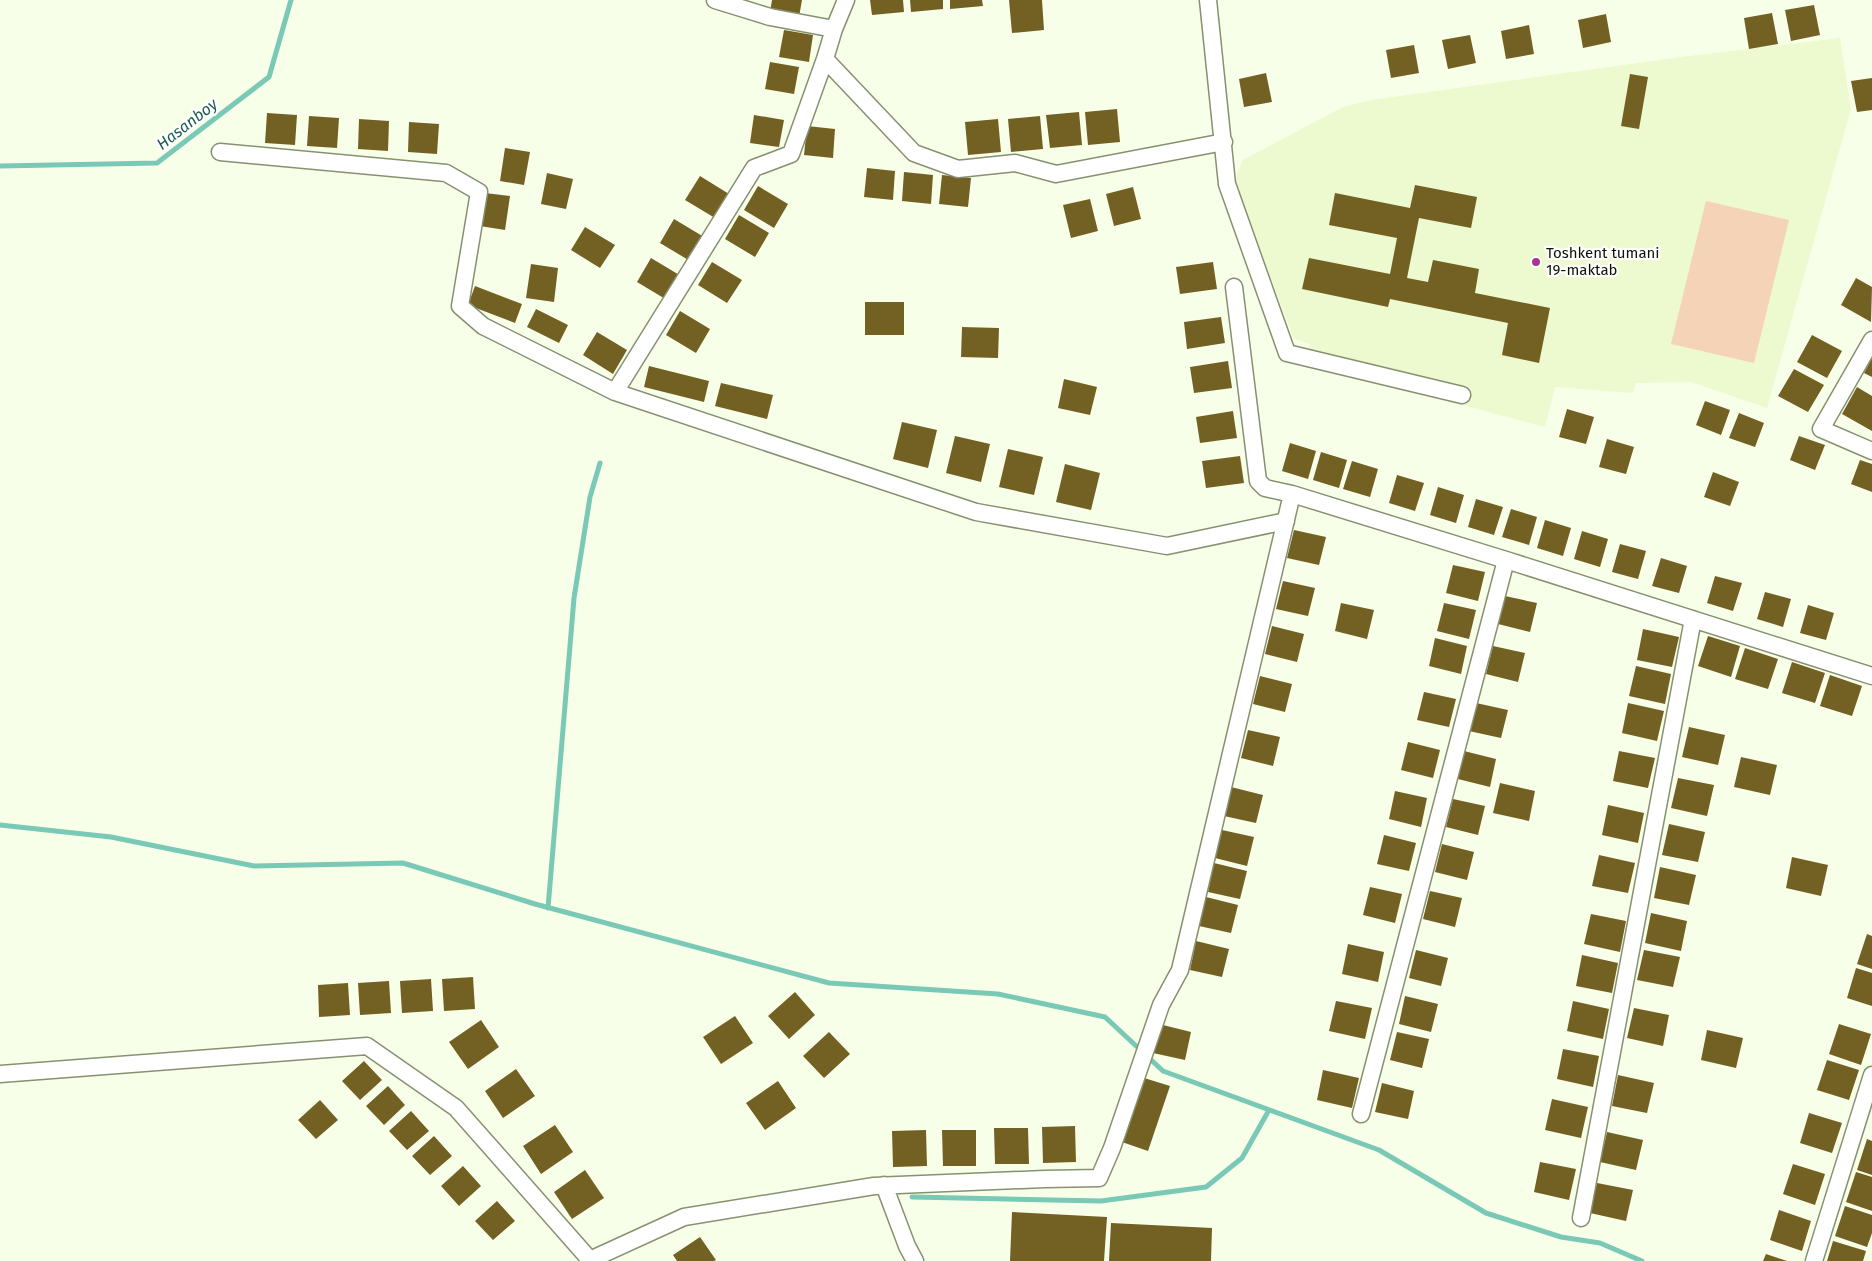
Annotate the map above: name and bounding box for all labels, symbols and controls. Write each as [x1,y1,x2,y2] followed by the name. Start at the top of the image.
[153,94,222,154] water label: Hasanboy
[1546,244,1660,279] place label: Toshkent tumani 19-maktab
[1530,256,1542,268] marker: Toshkent tumani 19-maktab

